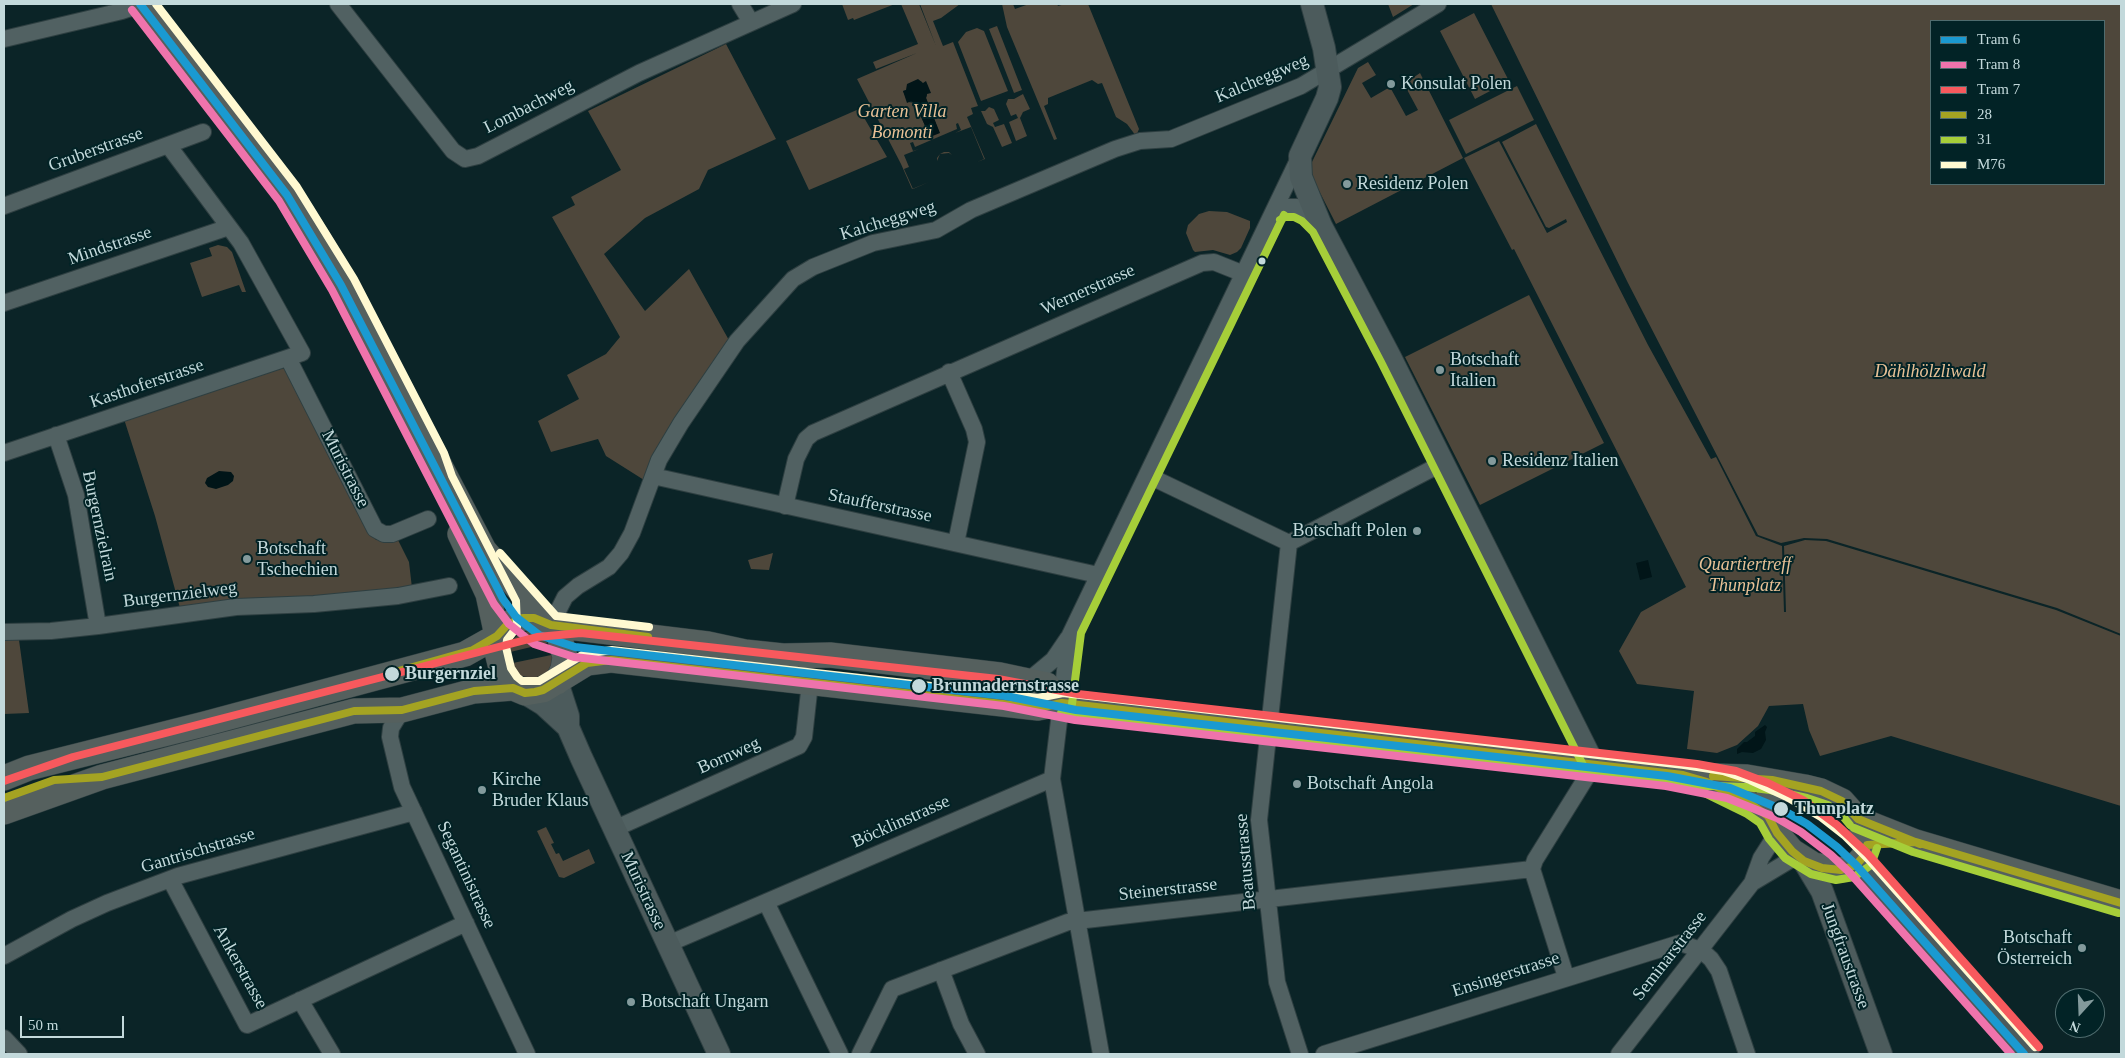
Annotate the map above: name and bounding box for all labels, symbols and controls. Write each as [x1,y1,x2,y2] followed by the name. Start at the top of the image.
[1930,20,2105,185] legend
[1977,31,2020,47] text: Tram 6
[1212,50,1312,108] street label: Kalcheggweg
[1977,56,2020,72] text: Tram 8
[1401,73,1511,95] place label: Konsulat Polen
[480,75,578,139] street label: Lombachweg
[1385,78,1397,90] marker: Konsulat Polen
[1977,81,2020,97] text: Tram 7
[857,101,947,144] park label: Garten Villa Bomonti
[1977,106,1992,122] text: 28
[46,123,146,177] street label: Gruberstrasse
[1977,131,1992,147] text: 31
[1977,156,2005,172] text: M76
[1357,173,1468,195] place label: Residenz Polen
[1341,178,1353,190] marker: Residenz Polen
[838,196,938,246] street label: Kalcheggweg
[65,222,155,270] street label: Mindstrasse
[1257,256,1267,266] unlabelled marker
[1038,260,1138,320] street label: Wernerstrasse
[1450,349,1519,392] place label: Botschaft Italien
[87,354,207,414] street label: Kasthoferstrasse
[1874,361,1986,383] park label: Dählhölzliwald
[1434,364,1446,376] marker: Botschaft Italien
[316,427,374,511] street label: Muristrasse
[1502,450,1618,472] place label: Residenz Italien
[1486,455,1498,467] marker: Residenz Italien
[77,469,121,583] street label: Burgernzielrain
[826,484,934,528] street label: Staufferstrasse
[1293,520,1407,542] place label: Botschaft Polen
[1411,525,1423,537] marker: Botschaft Polen
[257,538,338,580] place label: Botschaft Tschechien
[241,553,253,565] marker: Botschaft Tschechien
[1699,554,1791,596] park label: Quartiertreff Thunplatz
[122,577,238,613] street label: Burgernzielweg
[405,663,496,685] place label: Burgernziel
[383,665,401,683] marker: Burgernziel
[932,675,1079,697] place label: Brunnadernstrasse
[910,677,928,695] marker: Brunnadernstrasse
[694,733,764,779] street label: Bornweg
[492,769,588,812] place label: Kirche Bruder Klaus
[1307,773,1433,795] place label: Botschaft Angola
[1291,778,1303,790] marker: Botschaft Angola
[476,784,488,796] marker: Kirche Bruder Klaus
[849,791,953,853] street label: Böcklinstrasse
[1794,798,1874,820] place label: Thunplatz
[1772,800,1790,818] marker: Thunplatz
[1231,813,1261,911] street label: Beatusstrasse
[432,818,500,932] street label: Segantinistrasse
[138,823,258,879] street label: Gantrischstrasse
[615,848,671,934] street label: Muristrasse
[1118,874,1218,906] street label: Steinerstrasse
[1816,900,1874,1012] street label: Jungfraustrasse
[1628,907,1712,1005] street label: Seminarstrasse
[208,921,272,1013] street label: Ankerstrasse
[1997,927,2072,970] place label: Botschaft Österreich
[2076,942,2088,954] marker: Botschaft Österreich
[1449,947,1563,1003] street label: Ensingerstrasse
[2055,988,2105,1038] north arrow
[641,991,768,1013] place label: Botschaft Ungarn
[625,996,637,1008] marker: Botschaft Ungarn
[22,1006,126,1038] scale bar
[28,1017,58,1033] text: 50 m
[2068,1018,2082,1035] text: N

